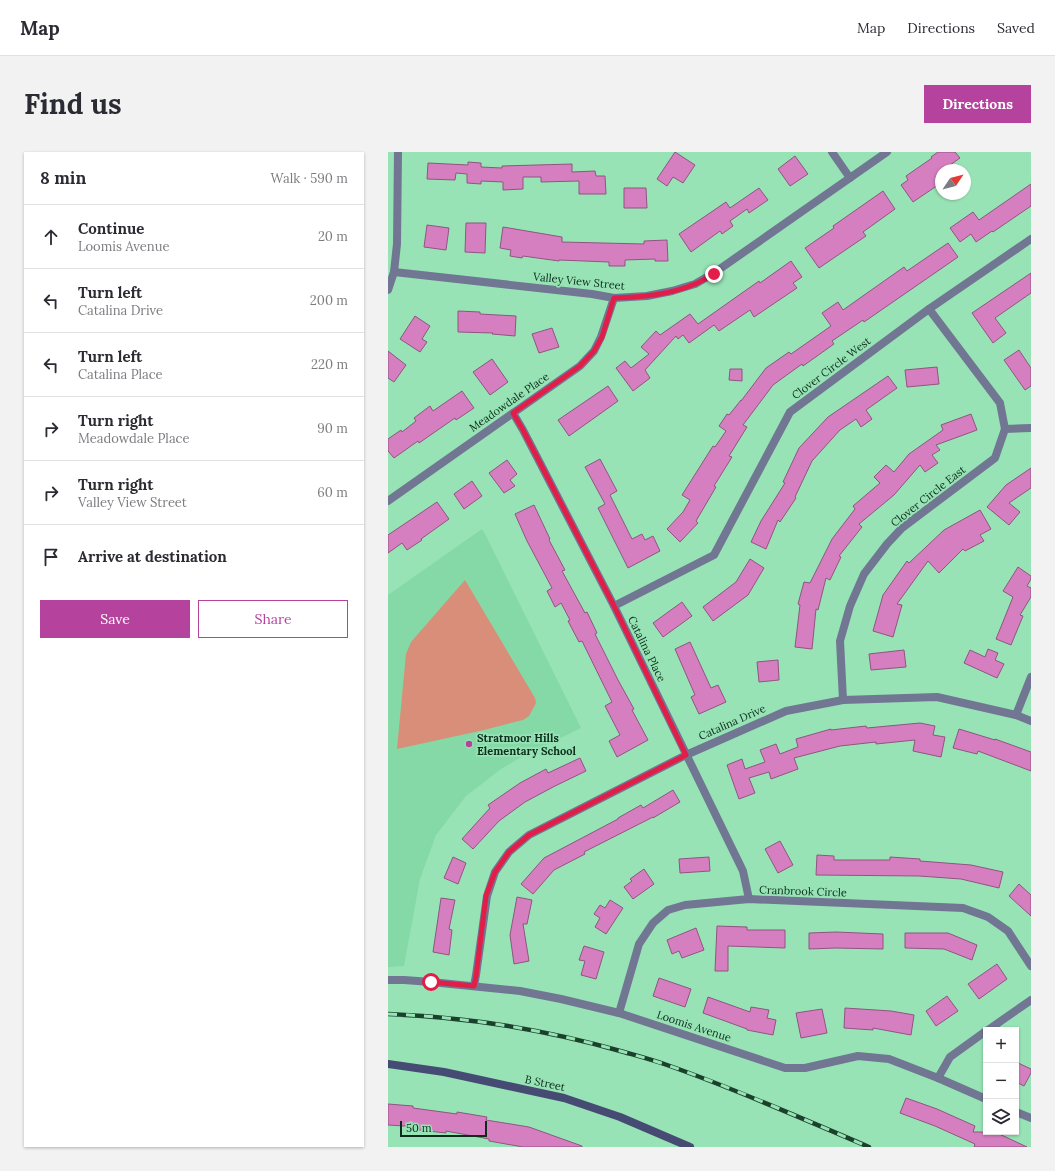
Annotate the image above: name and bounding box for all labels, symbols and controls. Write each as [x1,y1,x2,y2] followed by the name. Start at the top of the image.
[20,16,60,40] text: Map
[857,19,885,37] text: Map
[907,19,975,37] text: Directions
[997,19,1035,37] text: Saved
[924,85,1031,123] button: Directions
[24,86,122,122] text: Find us
[935,164,971,200] north arrow
[40,167,86,189] text: 8 min
[271,170,348,187] text: Walk · 590 m
[78,219,144,238] text: Continue
[40,226,62,248] icon: ahead
[318,228,348,245] text: 20 m
[78,238,170,255] text: Loomis Avenue
[705,265,723,283] route end
[531,269,626,293] street label: Valley View Street
[78,283,142,302] text: Turn left
[40,290,62,312] icon: left
[310,292,348,309] text: 200 m
[78,302,163,319] text: Catalina Drive
[789,333,874,402] street label: Clover Circle West
[78,347,142,366] text: Turn left
[40,354,62,376] icon: left
[311,356,348,373] text: 220 m
[78,366,163,383] text: Catalina Place
[466,369,552,435] street label: Meadowdale Place
[78,411,154,430] text: Turn right
[40,418,62,440] icon: right
[317,420,348,437] text: 90 m
[78,430,190,447] text: Meadowdale Place
[888,462,969,530] street label: Clover Circle East
[78,475,154,494] text: Turn right
[40,482,62,504] icon: right
[317,484,348,501] text: 60 m
[78,494,187,511] text: Valley View Street
[40,546,62,568] icon: arrive
[78,547,227,566] text: Arrive at destination
[40,600,190,638] button: Save
[198,600,348,638] button: Share
[625,614,669,684] street label: Catalina Place
[696,701,768,743] street label: Catalina Drive
[477,731,576,758] place label: Stratmoor Hills Elementary School
[464,739,474,749] marker: Stratmoor Hills Elementary School
[759,882,847,900] street label: Cranbrook Circle
[422,973,440,991] route start
[655,1007,733,1045] street label: Loomis Avenue
[983,1027,1019,1135] map controls
[983,1027,1019,1063] button: +
[983,1063,1019,1099] button: −
[524,1072,567,1094] street label: B Street
[983,1099,1019,1135] button: layers
[400,1119,487,1138] scale bar
[406,1121,432,1135] text: 50 m

